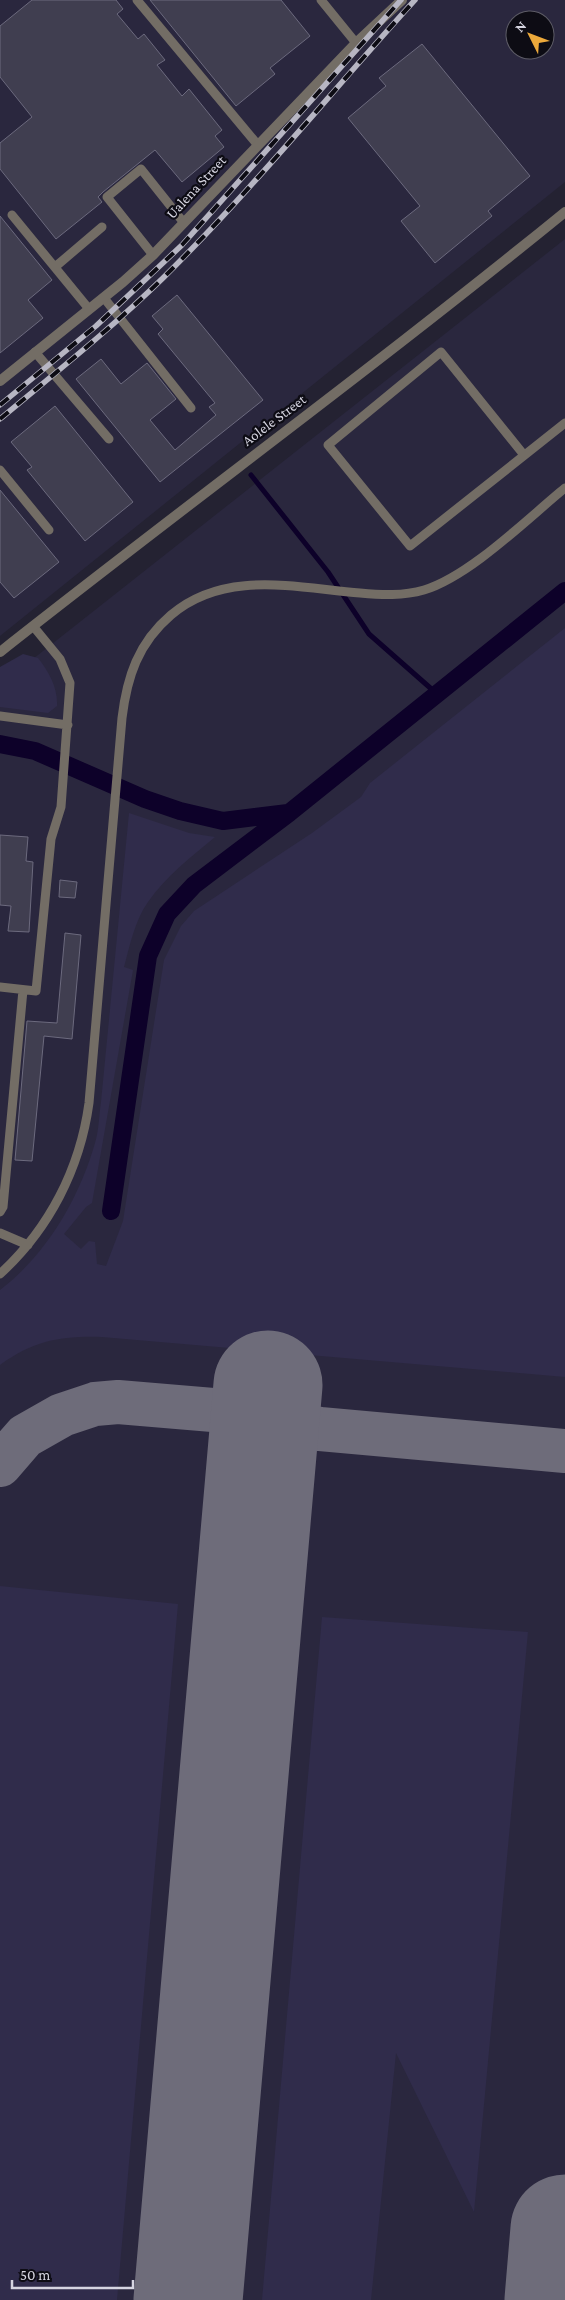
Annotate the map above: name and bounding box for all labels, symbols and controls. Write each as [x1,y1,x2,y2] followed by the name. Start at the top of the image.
[505,10,555,60] north arrow
[511,17,530,35] text: N
[163,152,230,222] street label: Ualena Street
[239,390,310,449] street label: Aolele Street
[12,2258,134,2290] scale bar
[20,2267,50,2283] text: 50 m

